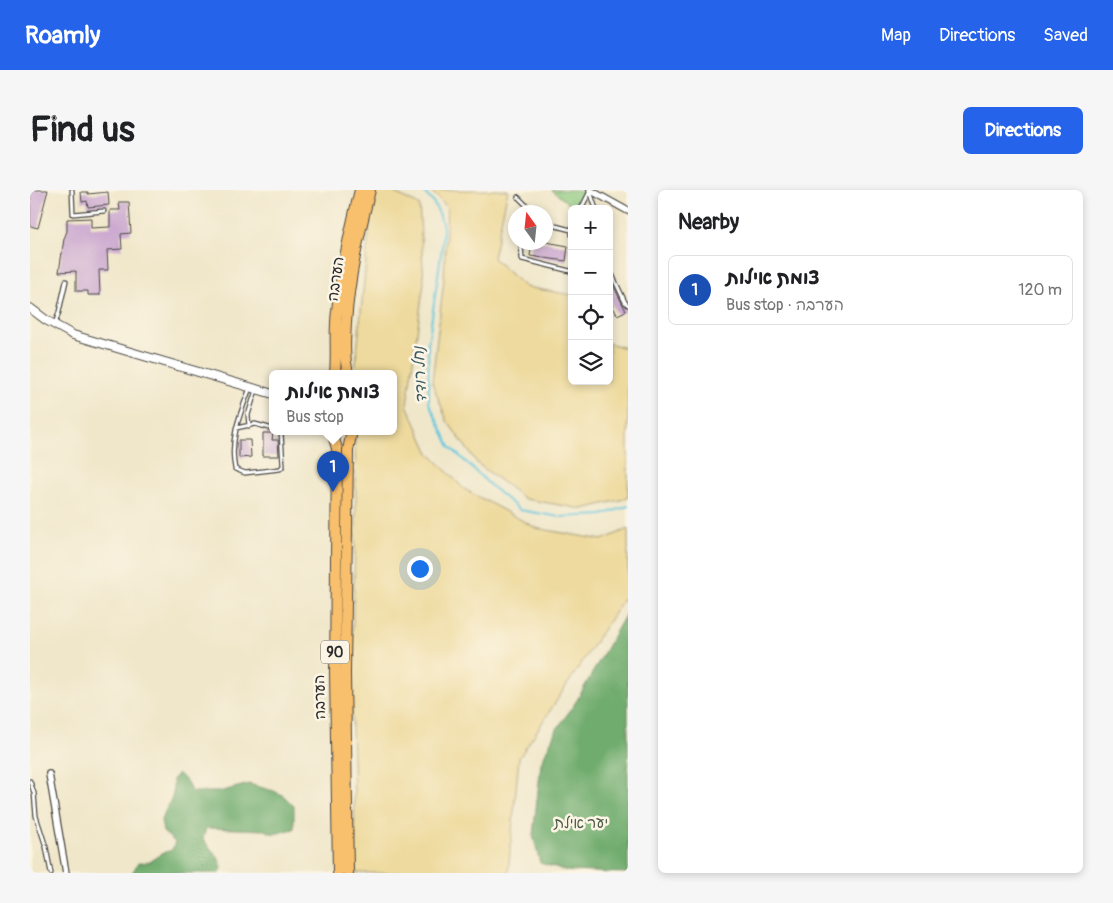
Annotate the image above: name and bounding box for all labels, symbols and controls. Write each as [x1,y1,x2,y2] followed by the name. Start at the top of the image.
[25,21,100,50] text: Roamly
[881,24,911,47] text: Map
[939,24,1015,47] text: Directions
[1043,24,1088,47] text: Saved
[963,107,1083,154] button: Directions
[30,108,135,152] text: Find us
[508,205,553,250] north arrow
[568,205,613,385] map controls
[568,205,613,250] button: +
[678,209,739,236] text: Nearby
[568,250,613,295] button: −
[323,255,349,303] street label: הערבה
[726,266,820,290] text: צומת אילות
[692,280,698,300] text: 1
[1018,280,1062,300] text: 120 m
[568,295,613,340] button: locate
[726,295,844,315] text: Bus stop · הערבה
[568,340,613,385] button: layers
[408,345,431,404] water label: נחל רודד
[269,370,397,435] popup
[286,380,380,404] text: צומת אילות
[286,407,344,427] text: Bus stop
[317,451,349,492] pin: 1
[407,556,433,582] your location
[321,641,349,664] road number: 90
[310,674,330,720] street label: הערבה
[553,814,608,833] park label: יער אילת

